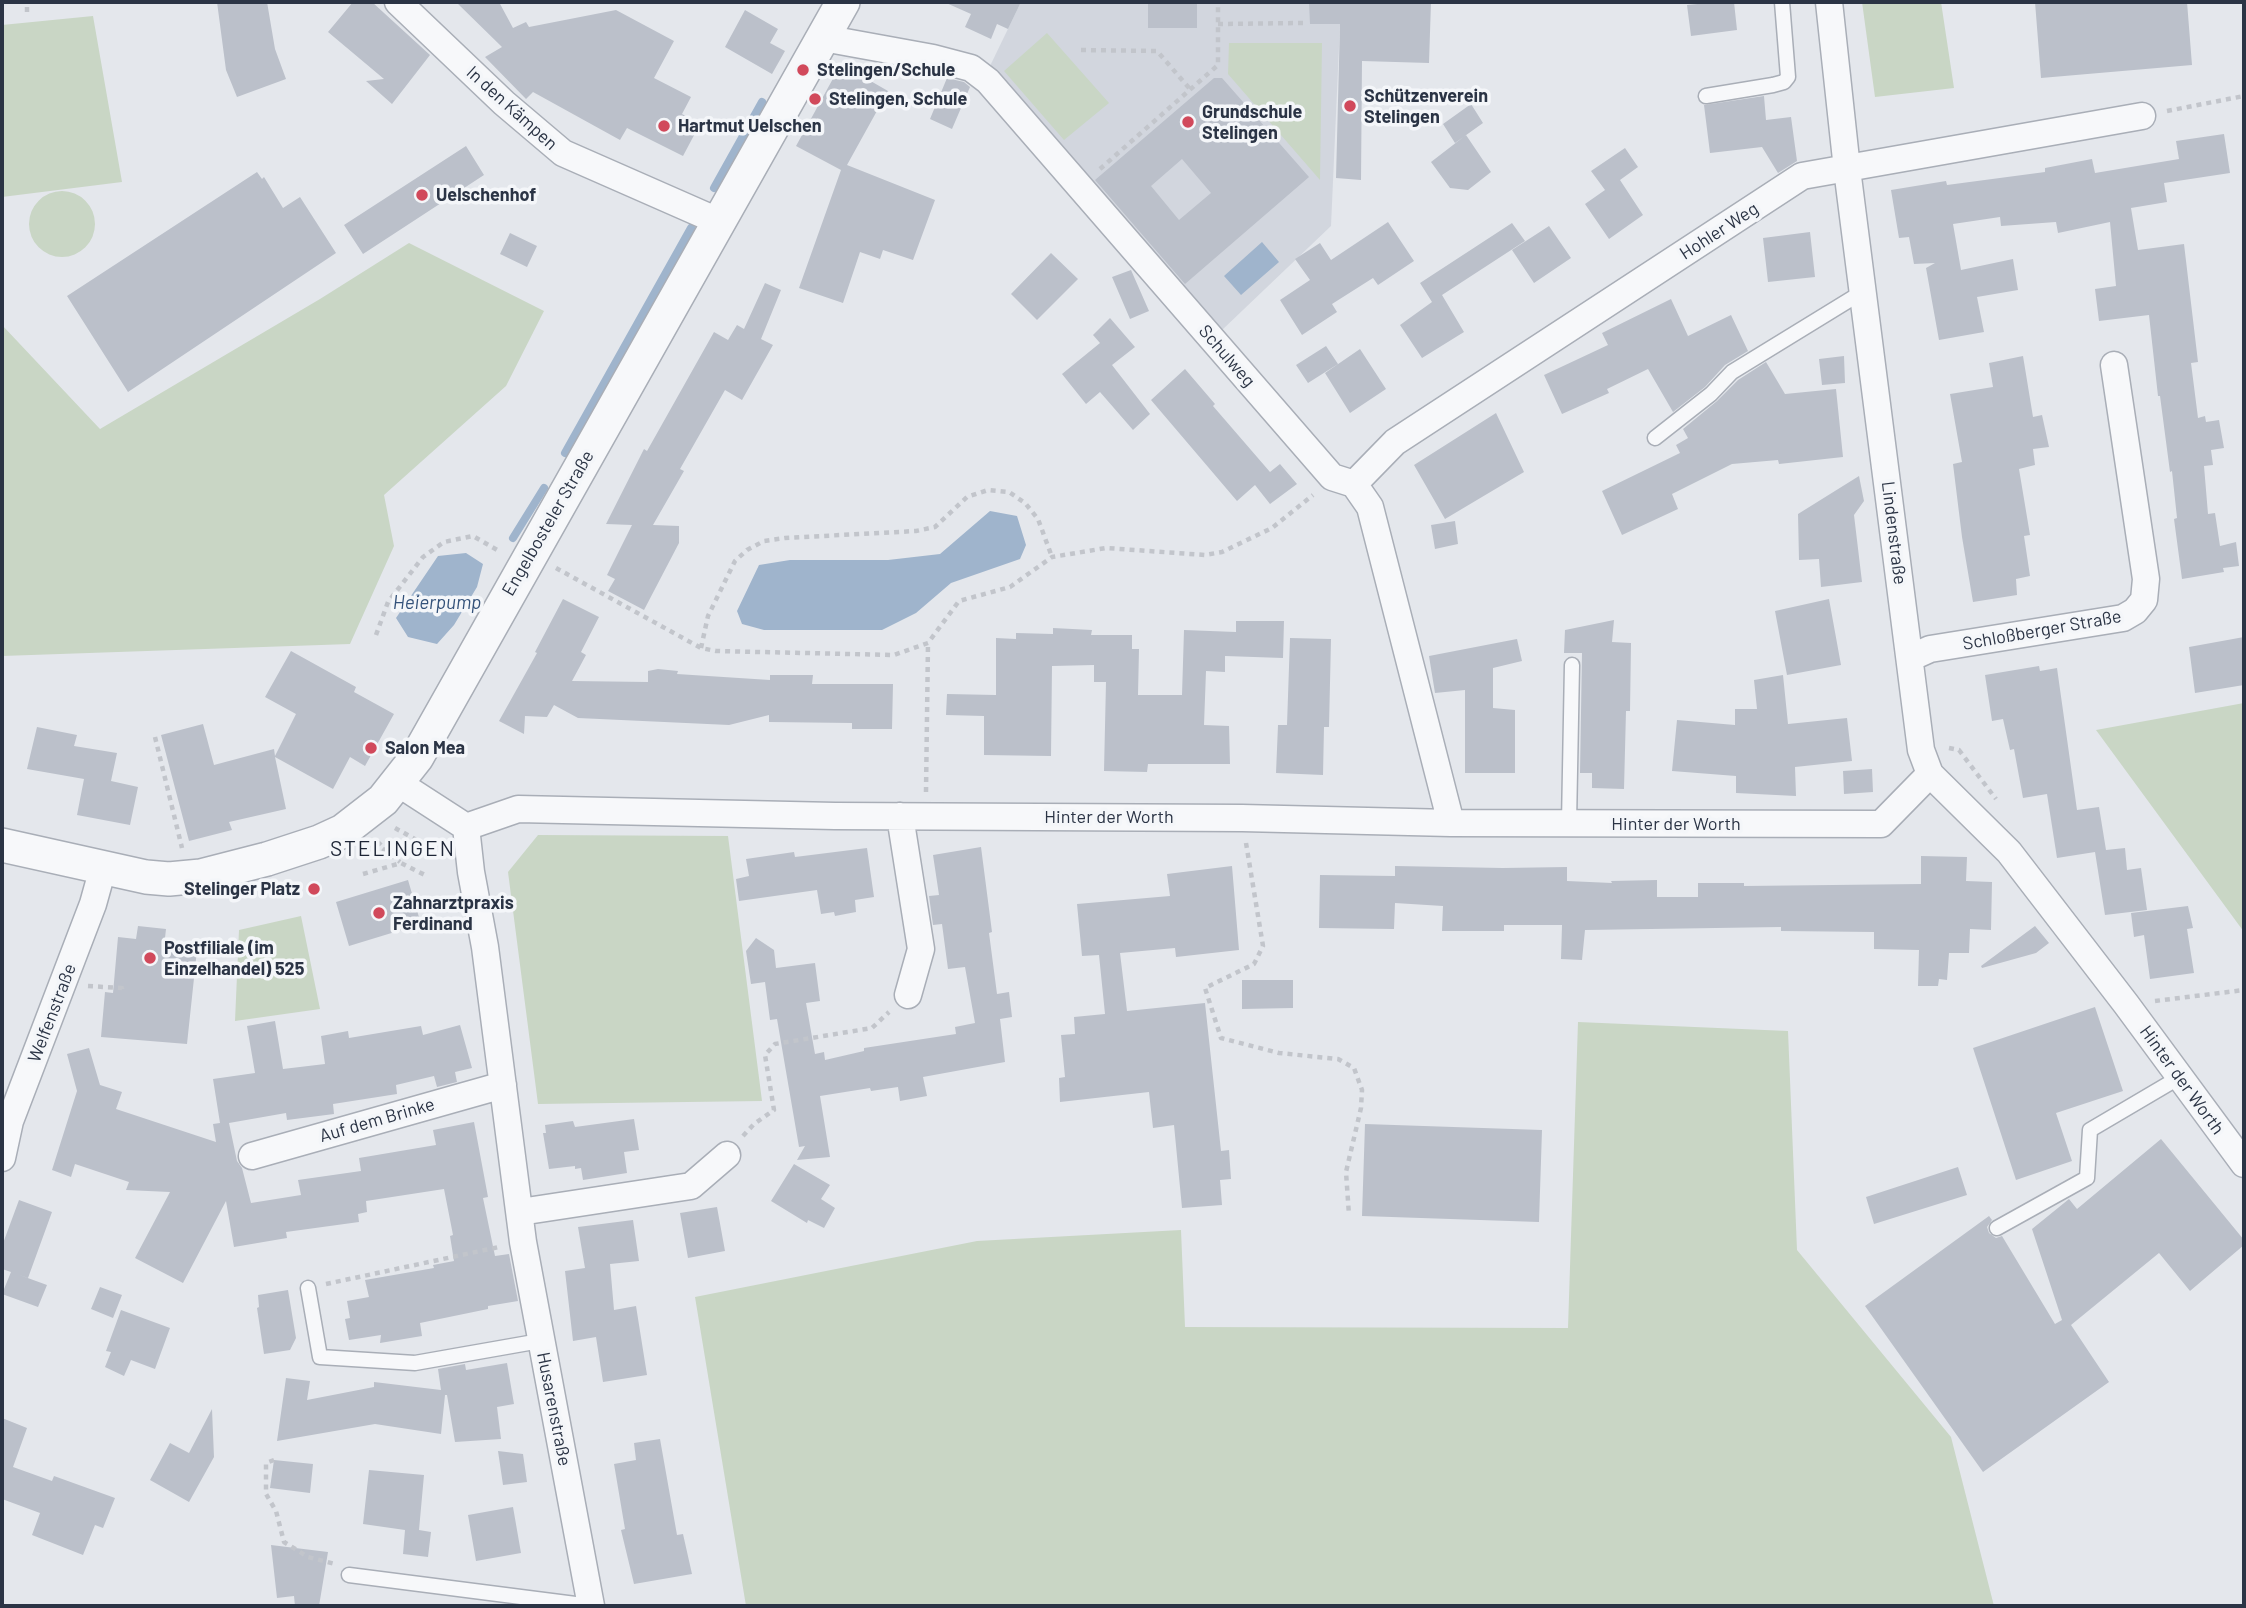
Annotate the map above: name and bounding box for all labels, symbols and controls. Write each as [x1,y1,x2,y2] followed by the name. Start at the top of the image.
[817,59,955,81] place label: Stelingen/Schule
[462,62,562,154] street label: In den Kämpen
[795,62,811,78] marker: Stelingen/Schule
[1364,85,1488,128] place label: Schützenverein Stelingen
[829,88,967,110] place label: Stelingen, Schule
[807,91,823,107] marker: Stelingen, Schule
[1342,98,1358,114] marker: Schützenverein Stelingen
[1202,101,1302,144] place label: Grundschule Stelingen
[1180,114,1196,130] marker: Grundschule Stelingen
[678,115,822,137] place label: Hartmut Uelschen
[656,118,672,134] marker: Hartmut Uelschen
[436,184,536,206] place label: Uelschenhof
[414,187,430,203] marker: Uelschenhof
[1676,198,1762,264] street label: Hohler Weg
[1194,321,1260,391] street label: Schulweg
[498,446,598,600] street label: Engelbosteler Straße
[1877,480,1911,586] street label: Lindenstraße
[393,592,481,614] water label: Heierpump
[1961,605,2123,655] street label: Schloßberger Straße
[385,737,465,759] place label: Salon Mea
[363,740,379,756] marker: Salon Mea
[1044,806,1174,828] street label: Hinter der Worth
[1611,813,1741,835] street label: Hinter der Worth
[331,836,455,862] district label: STELINGEN
[184,878,300,900] place label: Stelinger Platz
[306,881,322,897] marker: Stelinger Platz
[393,892,514,934] place label: Zahnarztpraxis Ferdinand
[371,905,387,921] marker: Zahnarztpraxis Ferdinand
[164,937,304,979] place label: Postfiliale (im Einzelhandel) 525
[142,950,158,966] marker: Postfiliale (im Einzelhandel) 525
[23,961,81,1065] street label: Welfenstraße
[2135,1021,2229,1139] street label: Hinter der Worth
[317,1093,437,1147] street label: Auf dem Brinke
[532,1350,576,1468] street label: Husarenstraße

